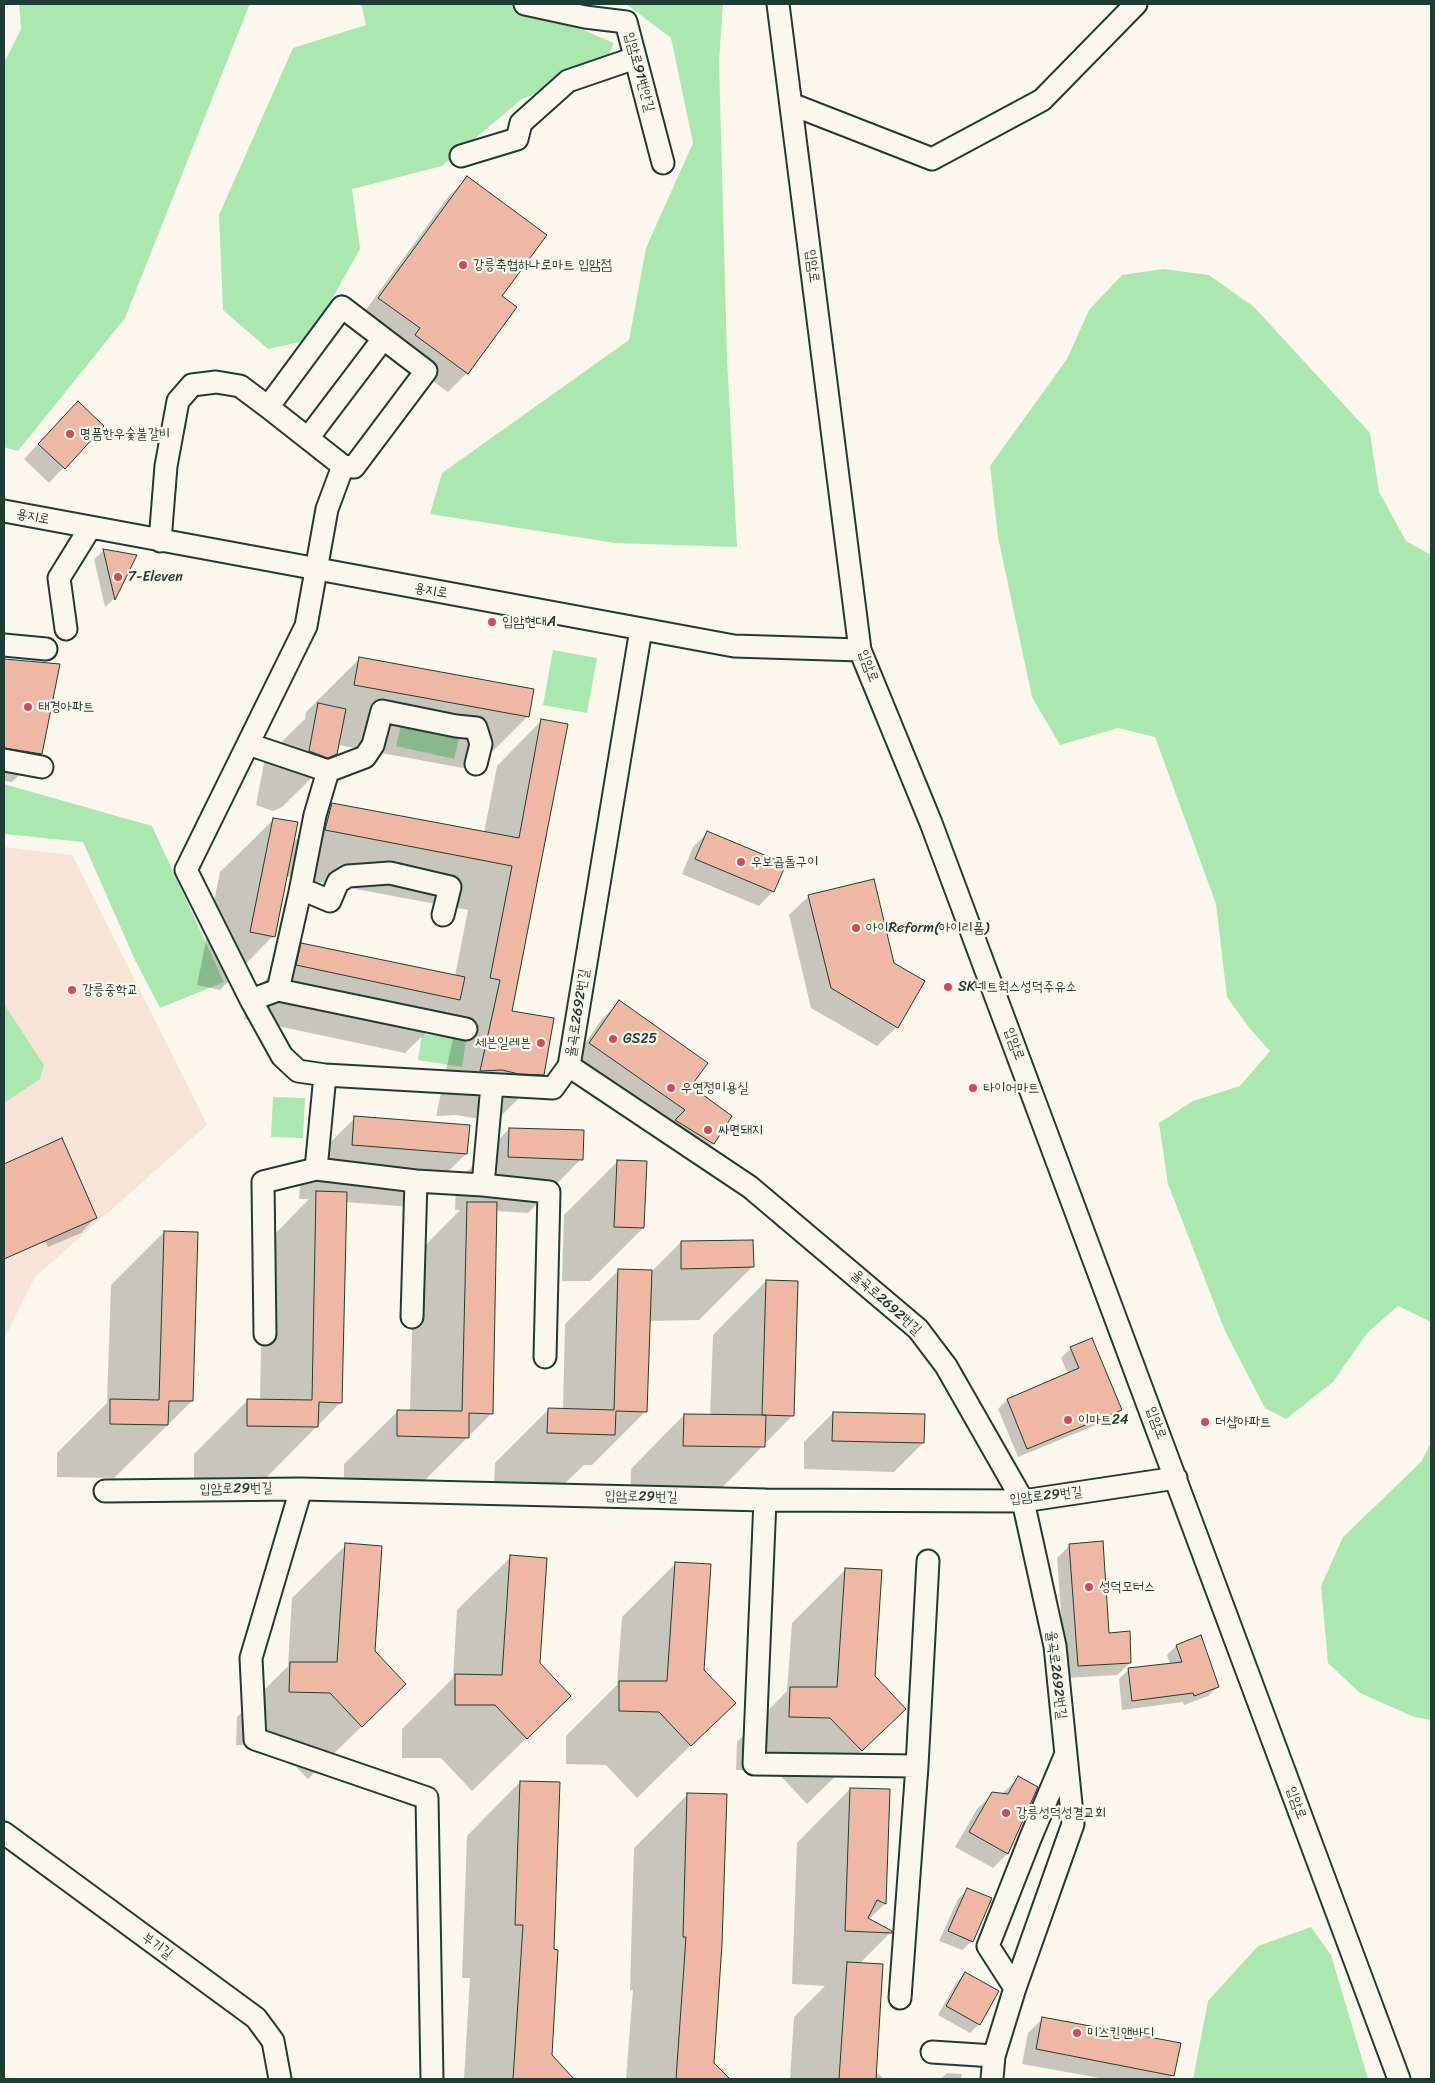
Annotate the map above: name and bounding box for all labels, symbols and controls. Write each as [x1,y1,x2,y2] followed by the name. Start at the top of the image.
[620,30,658,114] street label: 입암로91번안길
[802,248,822,284] street label: 입암로
[473,257,612,273] place label: 강릉축협하나로마트 입암점
[457,259,469,271] marker: 강릉축협하나로마트 입암점
[80,426,170,442] place label: 명품한우숯불갈비
[64,428,76,440] marker: 명품한우숯불갈비
[15,506,51,528] street label: 용지로
[128,569,183,585] place label: 7-Eleven
[112,571,124,583] marker: 7-Eleven
[413,580,449,602] street label: 용지로
[502,614,556,630] place label: 입암현대A
[486,616,498,628] marker: 입암현대A
[854,647,882,685] street label: 입암로
[38,699,94,715] place label: 태경아파트
[22,701,34,713] marker: 태경아파트
[751,854,819,870] place label: 우보곱돌구이
[735,856,747,868] marker: 우보곱돌구이
[866,920,989,936] place label: 아이Reform(아이리폼)
[850,922,862,934] marker: 아이Reform(아이리폼)
[563,968,593,1058] street label: 율곡로2692번길
[958,979,1077,995] place label: SK네트웍스성덕주유소
[942,981,954,993] marker: SK네트웍스성덕주유소
[82,982,138,998] place label: 강릉중학교
[66,984,78,996] marker: 강릉중학교
[1000,1025,1028,1063] street label: 입암로
[623,1031,657,1047] place label: GS25
[607,1033,619,1045] marker: GS25
[475,1035,531,1051] place label: 세븐일레븐
[535,1037,547,1049] marker: 세븐일레븐
[681,1080,749,1096] place label: 우연정미용실
[983,1080,1039,1096] place label: 타이어마트
[665,1082,677,1094] marker: 우연정미용실
[967,1082,979,1094] marker: 타이어마트
[718,1122,763,1138] place label: 싸면돼지
[702,1124,714,1136] marker: 싸면돼지
[847,1267,925,1339] street label: 율곡로2692번길
[1142,1404,1170,1442] street label: 입암로
[1078,1412,1129,1428] place label: 이마트24
[1062,1414,1074,1426] marker: 이마트24
[1215,1414,1271,1430] place label: 더샵아파트
[1199,1416,1211,1428] marker: 더샵아파트
[199,1480,273,1498] street label: 입암로29번길
[1009,1484,1083,1508] street label: 입암로29번길
[604,1488,678,1506] street label: 입암로29번길
[1099,1579,1155,1595] place label: 성덕모터스
[1083,1581,1095,1593] marker: 성덕모터스
[1042,1630,1070,1720] street label: 율곡로2692번길
[1282,1784,1310,1822] street label: 입암로
[1016,1805,1106,1821] place label: 강릉성덕성결교회
[1000,1807,1012,1819] marker: 강릉성덕성결교회
[138,1929,176,1963] street label: 부기길
[1087,2025,1155,2041] place label: 미스킨앤바디
[1071,2027,1083,2039] marker: 미스킨앤바디

